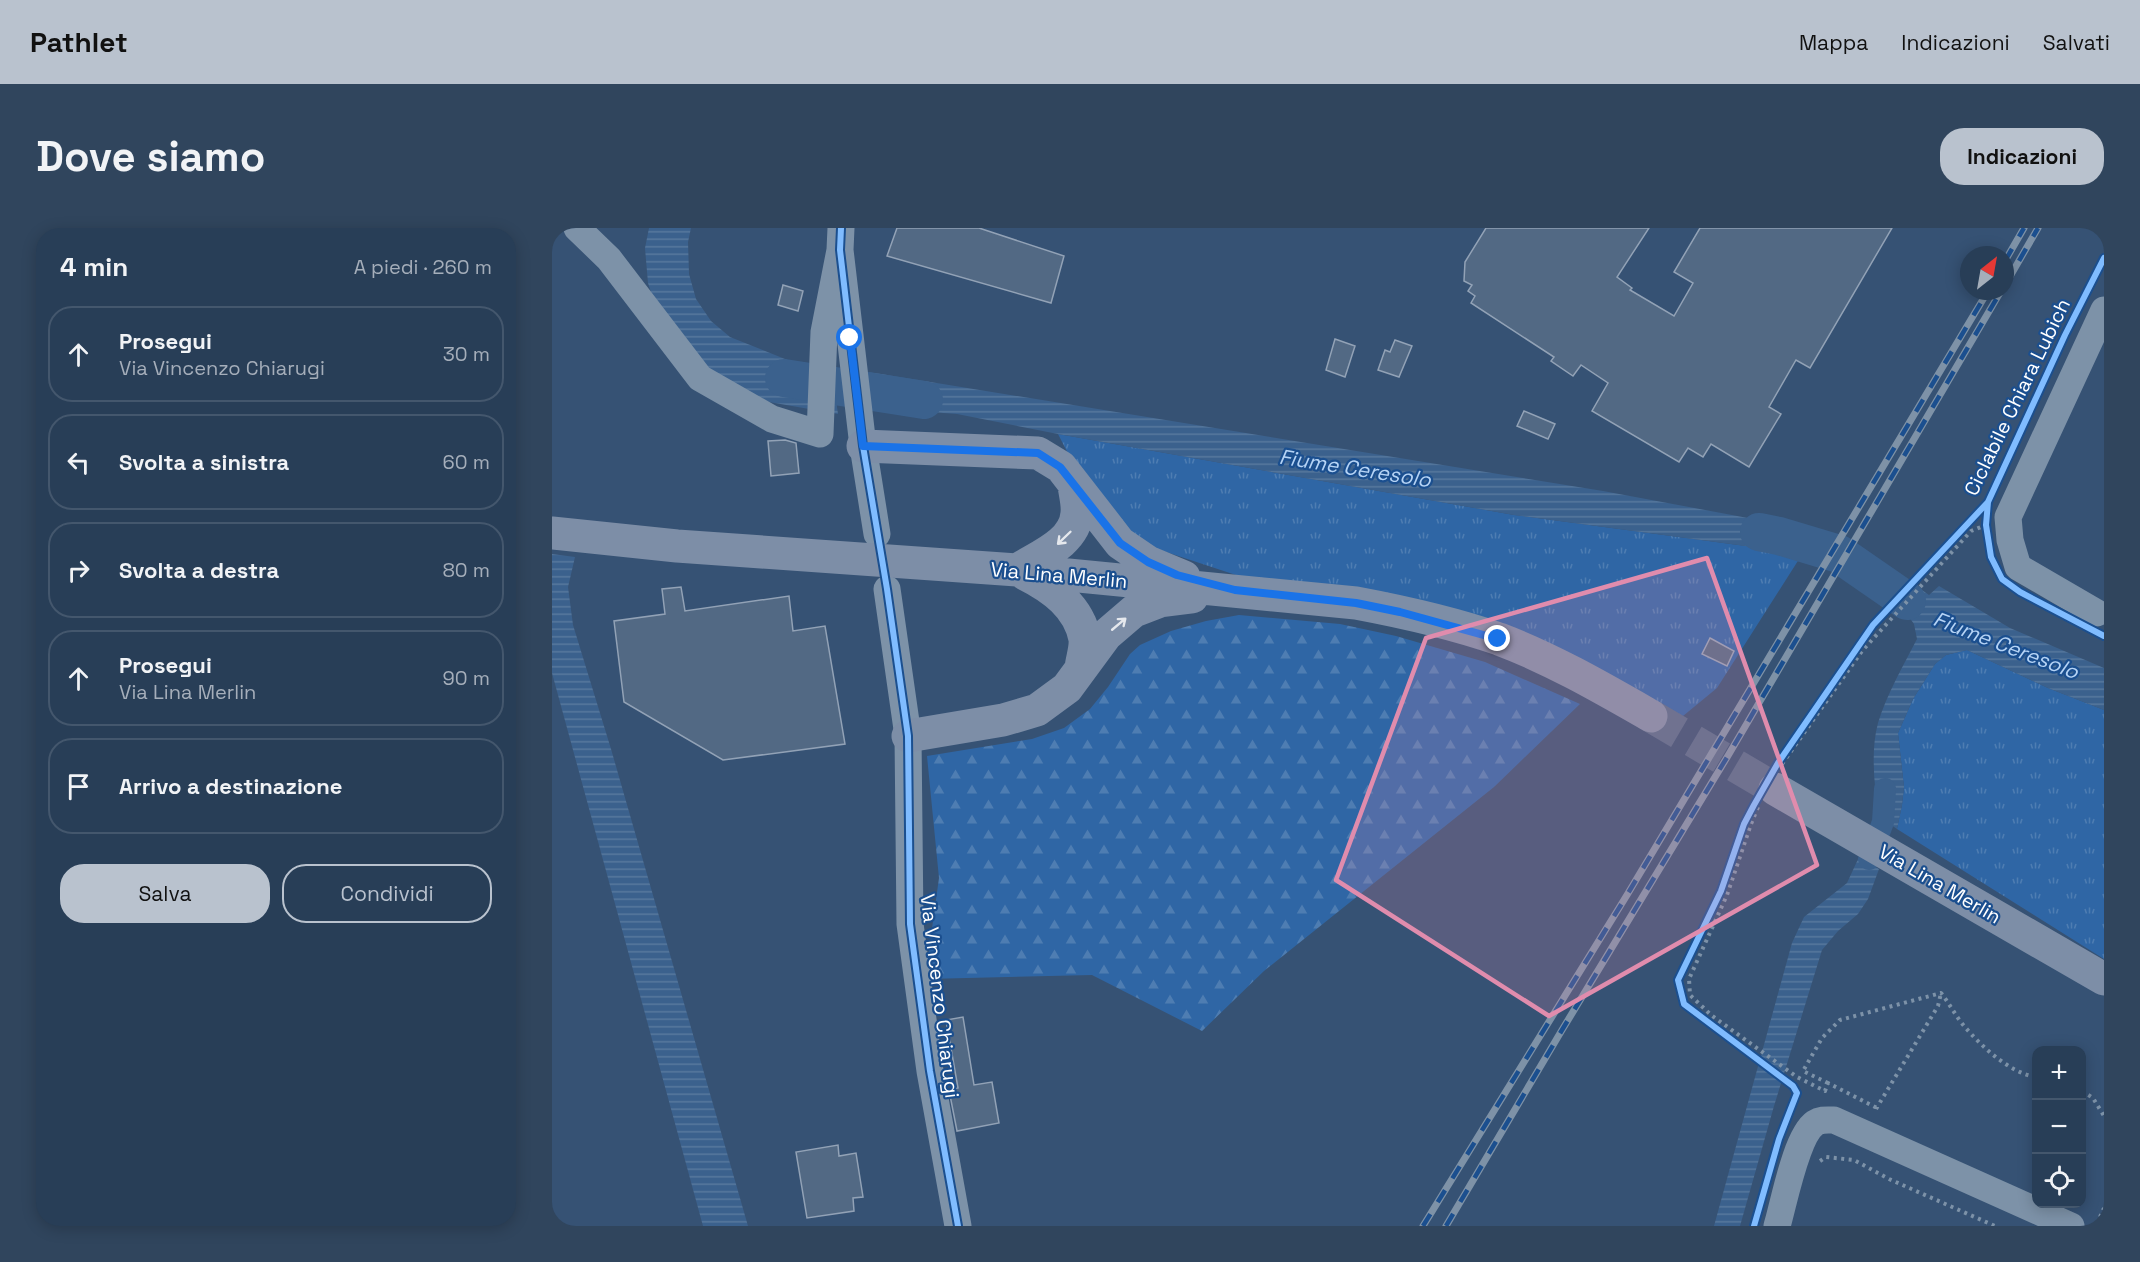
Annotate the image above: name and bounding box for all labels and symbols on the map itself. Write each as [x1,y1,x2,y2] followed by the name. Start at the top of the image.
[1960,246,2014,300] north arrow
[1958,294,2076,500] street label: Ciclabile Chiara Lubich
[836,324,862,350] route start
[1277,443,1434,493] water label: Fiume Ceresolo
[1057,531,1072,545] one-way arrow
[989,556,1129,594] street label: Via Lina Merlin
[1930,605,2083,685] water label: Fiume Ceresolo
[1111,617,1126,631] one-way arrow
[1484,625,1510,651] route end
[1874,838,2006,930] street label: Via Lina Merlin
[915,892,965,1100] street label: Via Vincenzo Chiarugi

